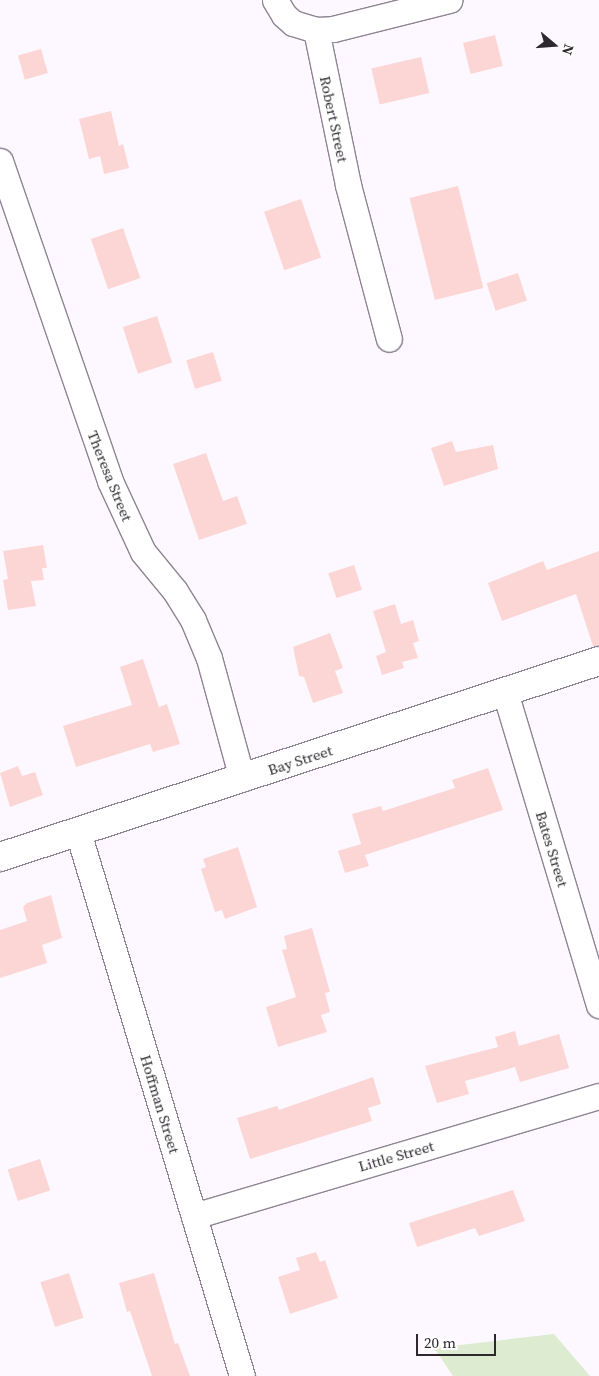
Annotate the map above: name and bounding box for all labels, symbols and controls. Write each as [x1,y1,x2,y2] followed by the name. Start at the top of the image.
[529,20,579,70] north arrow
[557,42,579,58] text: N
[316,74,352,164] street label: Robert Street
[84,428,136,524] street label: Theresa Street
[265,741,335,779] street label: Bay Street
[532,809,572,889] street label: Bates Street
[136,1053,184,1155] street label: Hoffman Street
[356,1137,436,1175] street label: Little Street
[419,1324,499,1356] scale bar
[424,1332,456,1353] text: 20 m

